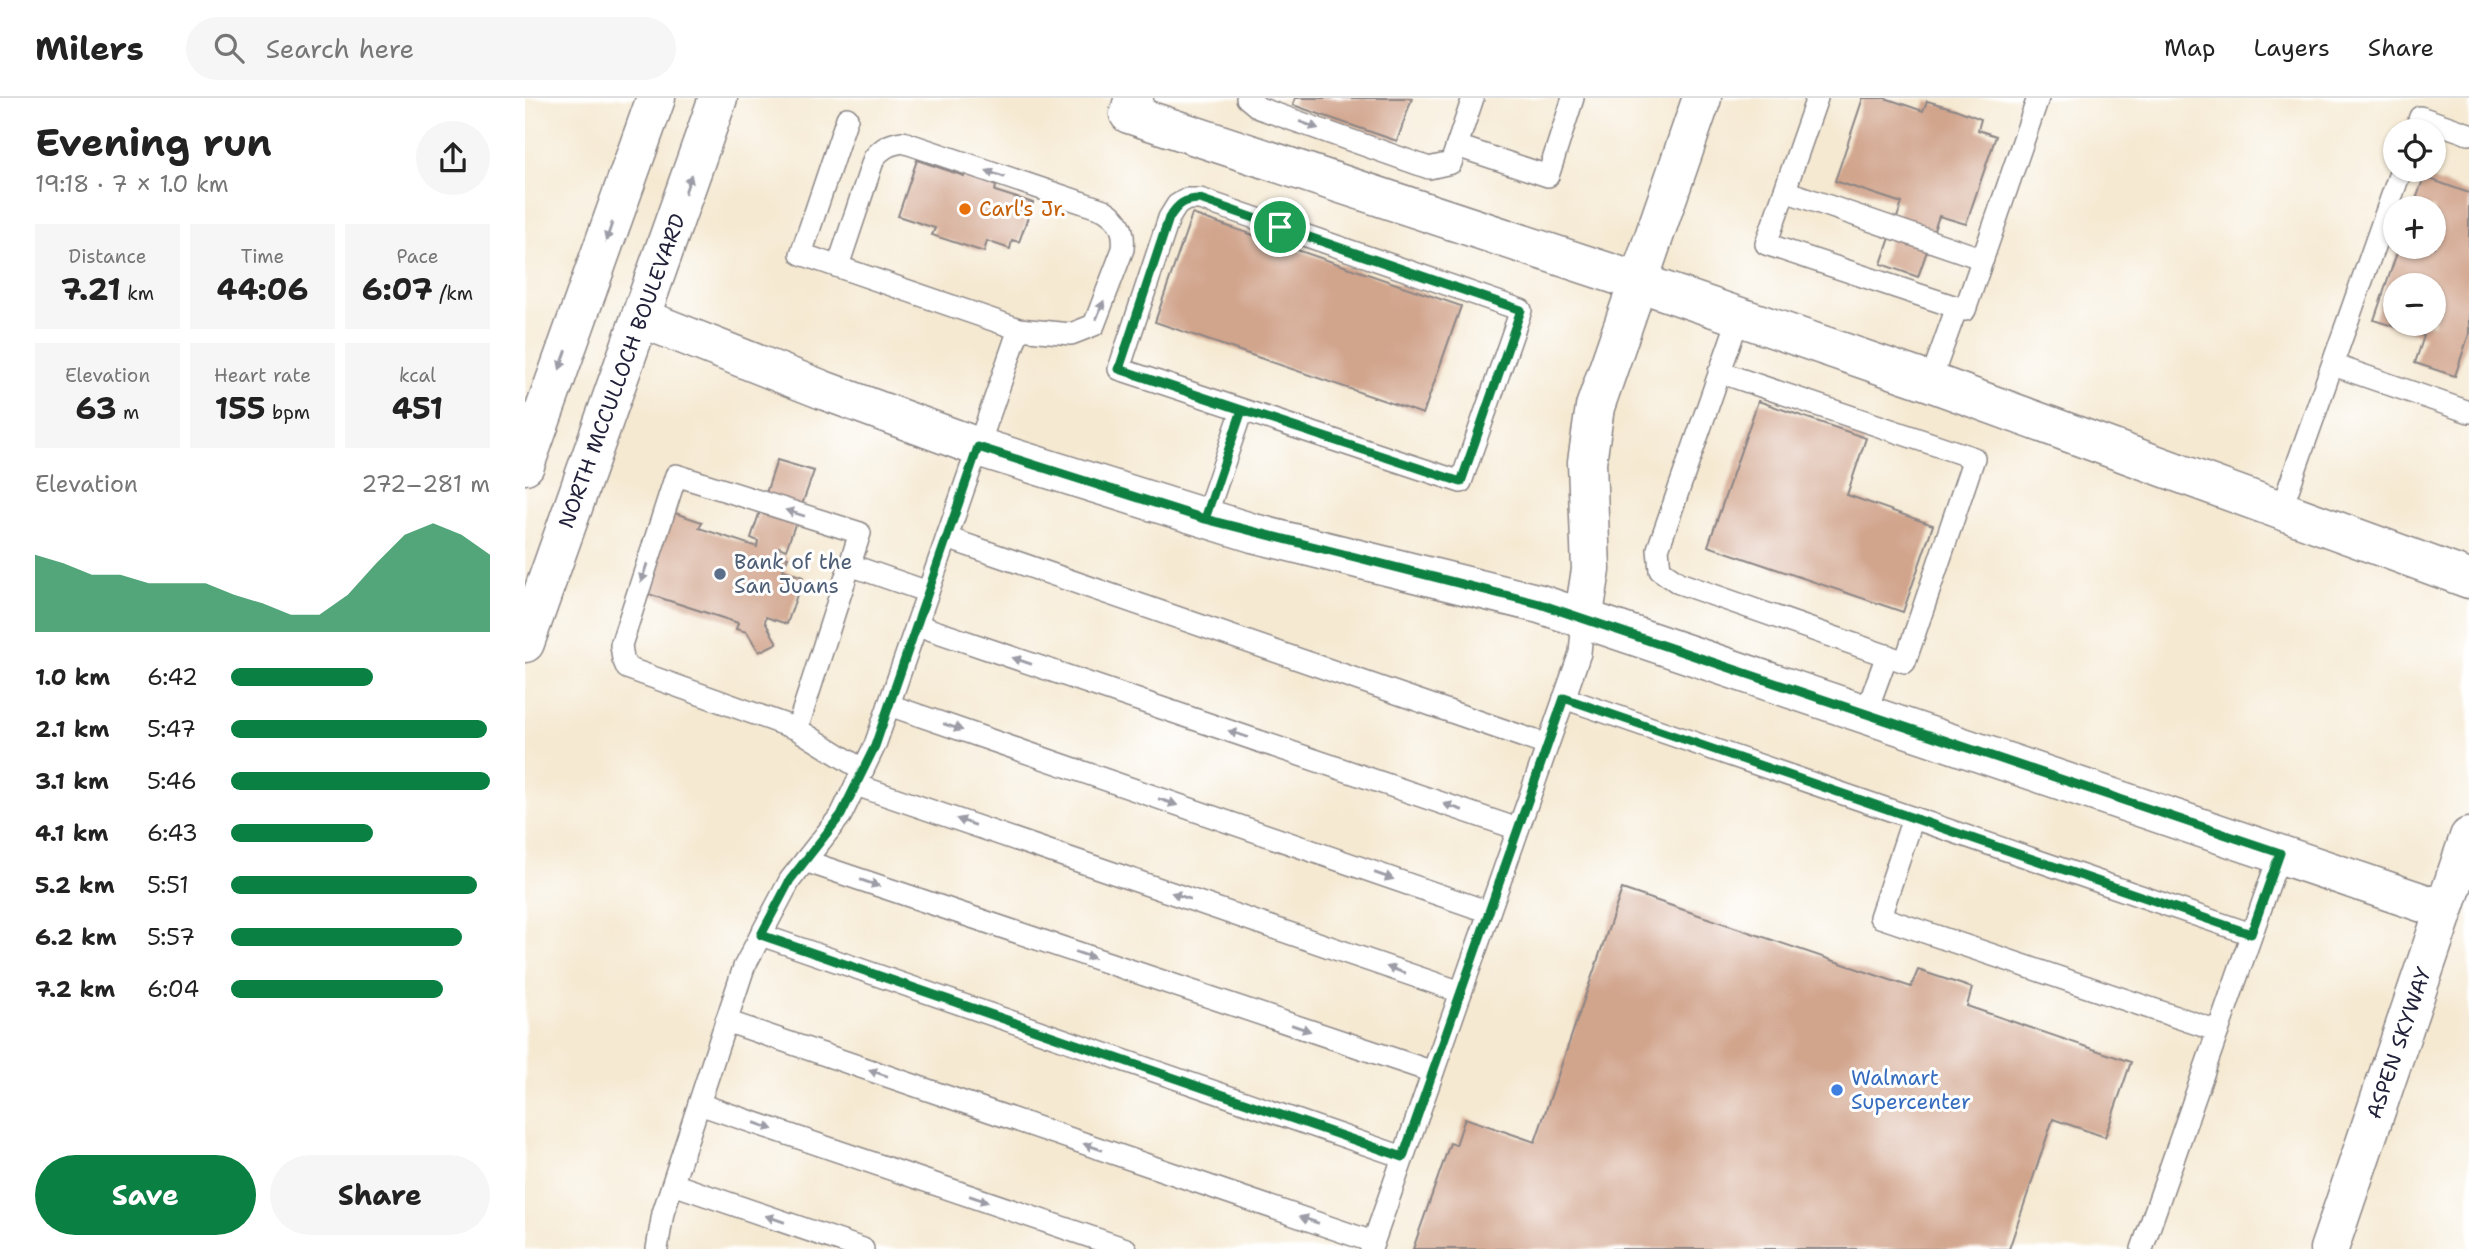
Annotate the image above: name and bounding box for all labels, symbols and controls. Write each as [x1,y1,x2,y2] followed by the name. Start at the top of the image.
[186,17,676,80] search box
[35,26,144,71] text: Milers
[210,29,248,67] icon: search
[266,31,414,66] text: Search here
[2164,32,2215,64] text: Map
[2253,32,2330,64] text: Layers
[2368,32,2434,64] text: Share
[35,117,272,168] text: Evening run
[2383,119,2446,336] map controls
[2383,119,2446,182] button: locate
[1299,120,1320,131] one-way arrow
[416,121,490,195] button: share
[984,168,1005,178] one-way arrow
[35,169,229,199] text: 19:18 · 7 × 1.0 km
[683,174,694,195] one-way arrow
[979,195,1066,223] place label: Carl's Jr.
[2383,196,2446,259] button: +
[1250,197,1310,257] pin
[957,201,973,217] marker: Carl's Jr.
[1261,208,1299,246] icon: arrive
[552,210,692,532] street label: NORTH MCCULLOCH BOULEVARD
[603,221,614,242] one-way arrow
[69,244,146,269] text: Distance
[241,244,284,269] text: Time
[397,244,438,269] text: Pace
[61,269,121,310] text: 7.21
[217,269,308,310] text: 44:06
[362,269,433,310] text: 6:07
[2383,273,2446,336] button: −
[121,281,154,306] text: km
[433,281,473,306] text: /km
[1095,300,1106,321] one-way arrow
[557,350,568,371] one-way arrow
[65,363,150,388] text: Elevation
[214,363,311,388] text: Heart rate
[399,363,436,388] text: kcal
[76,388,117,429] text: 63
[215,388,266,429] text: 155
[392,388,443,429] text: 451
[117,400,139,425] text: m
[266,400,310,425] text: bpm
[35,469,138,499] text: Elevation
[361,469,490,499] text: 272–281 m
[784,507,805,518] one-way arrow
[734,548,852,600] place label: Bank of the San Juans
[638,562,649,583] one-way arrow
[712,566,728,582] marker: Bank of the San Juans
[1012,655,1033,666] one-way arrow
[35,662,110,692] text: 1.0 km
[147,662,198,692] text: 6:42
[35,714,109,744] text: 2.1 km
[147,714,196,744] text: 5:47
[943,722,964,733] one-way arrow
[1227,728,1248,739] one-way arrow
[35,766,109,796] text: 3.1 km
[147,766,197,796] text: 5:46
[1158,797,1179,808] one-way arrow
[1443,802,1464,812] one-way arrow
[955,816,976,827] one-way arrow
[35,818,108,848] text: 4.1 km
[147,818,198,848] text: 6:43
[35,870,115,900] text: 5.2 km
[147,870,189,900] text: 5:51
[1373,871,1394,882] one-way arrow
[859,878,880,888] one-way arrow
[1171,890,1192,901] one-way arrow
[35,922,117,952] text: 6.2 km
[147,922,195,952] text: 5:57
[1075,950,1096,961] one-way arrow
[2360,963,2438,1123] street label: ASPEN SKYWAY
[1386,964,1407,975] one-way arrow
[35,974,115,1004] text: 7.2 km
[147,974,199,1004] text: 6:04
[1291,1023,1312,1034] one-way arrow
[1851,1064,1971,1116] place label: Walmart Supercenter
[867,1067,888,1078] one-way arrow
[1829,1082,1845,1098] marker: Walmart Supercenter
[754,1121,775,1132] one-way arrow
[1083,1141,1104,1151] one-way arrow
[35,1155,256,1235] button: Save
[270,1155,490,1235] button: Share
[969,1194,990,1205] one-way arrow
[764,1213,785,1224] one-way arrow
[1298,1214,1319,1225] one-way arrow

